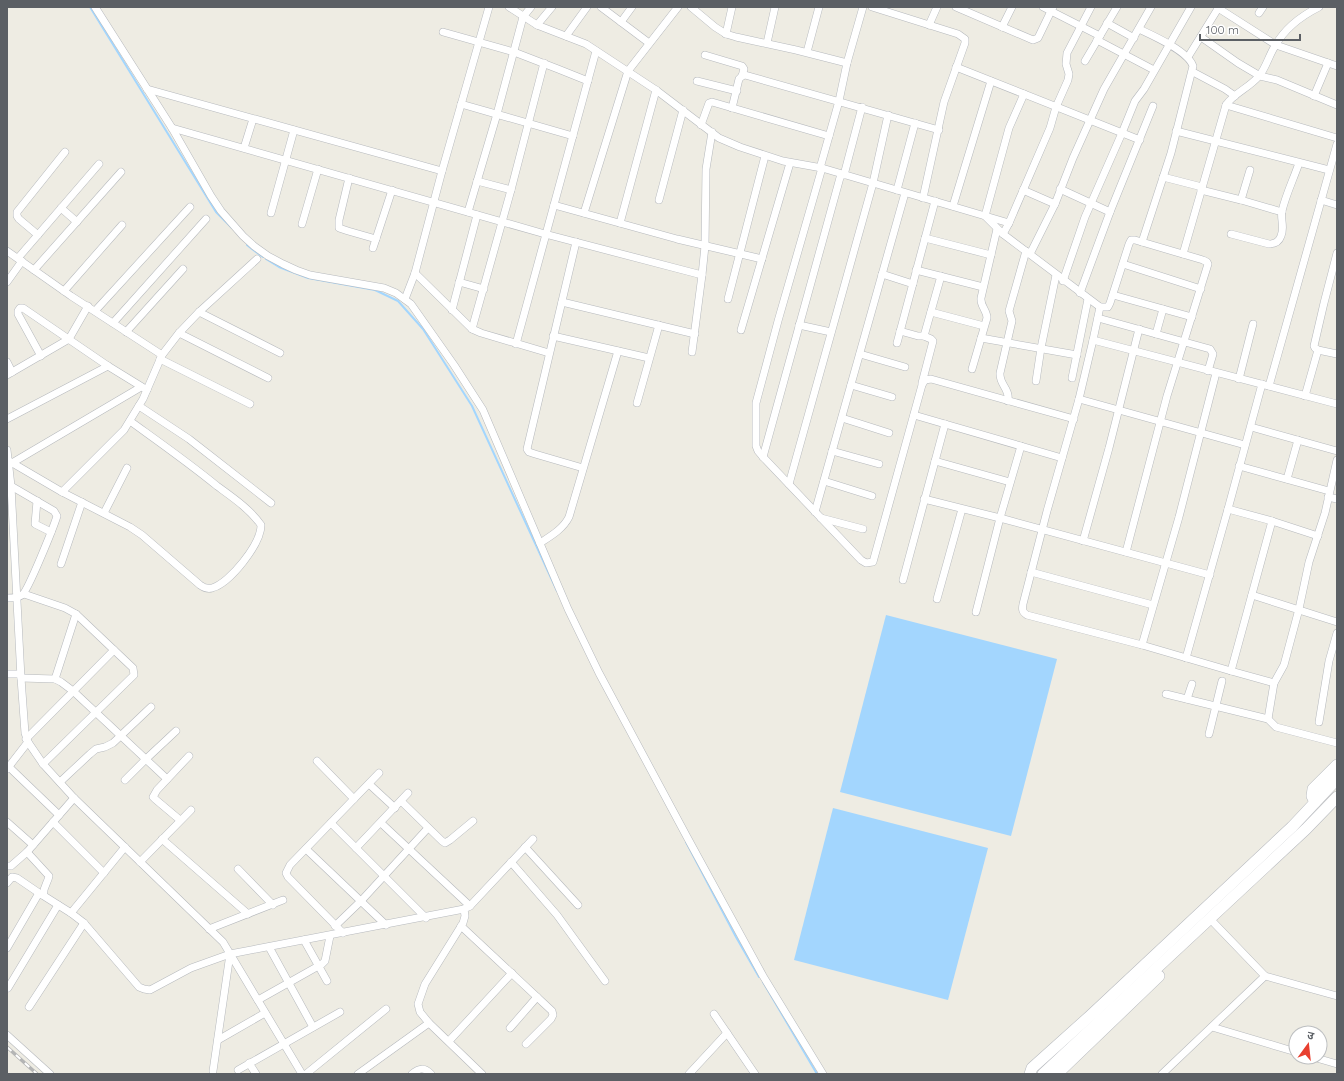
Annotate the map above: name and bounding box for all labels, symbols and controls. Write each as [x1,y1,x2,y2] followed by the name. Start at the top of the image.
[1200,16,1300,42] scale bar
[1206,22,1239,37] text: 100 m
[1288,1025,1328,1065] north arrow
[1306,1028,1316,1043] text: उ

